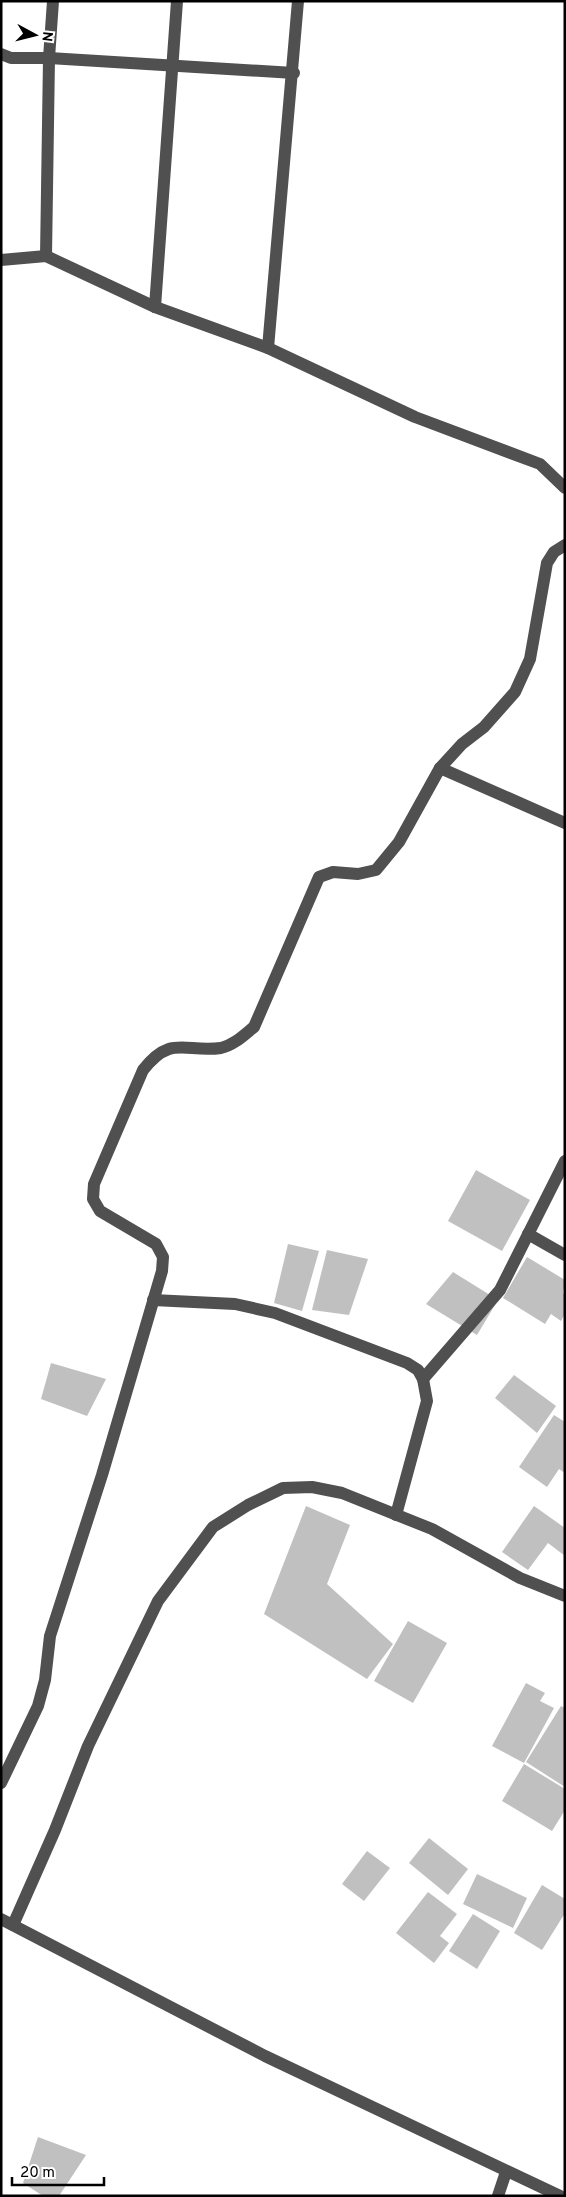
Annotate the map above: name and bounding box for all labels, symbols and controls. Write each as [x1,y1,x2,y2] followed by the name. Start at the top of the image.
[10,10,60,60] north arrow
[37,30,55,42] text: N
[12,2154,105,2186] scale bar
[20,2164,55,2183] text: 20 m

